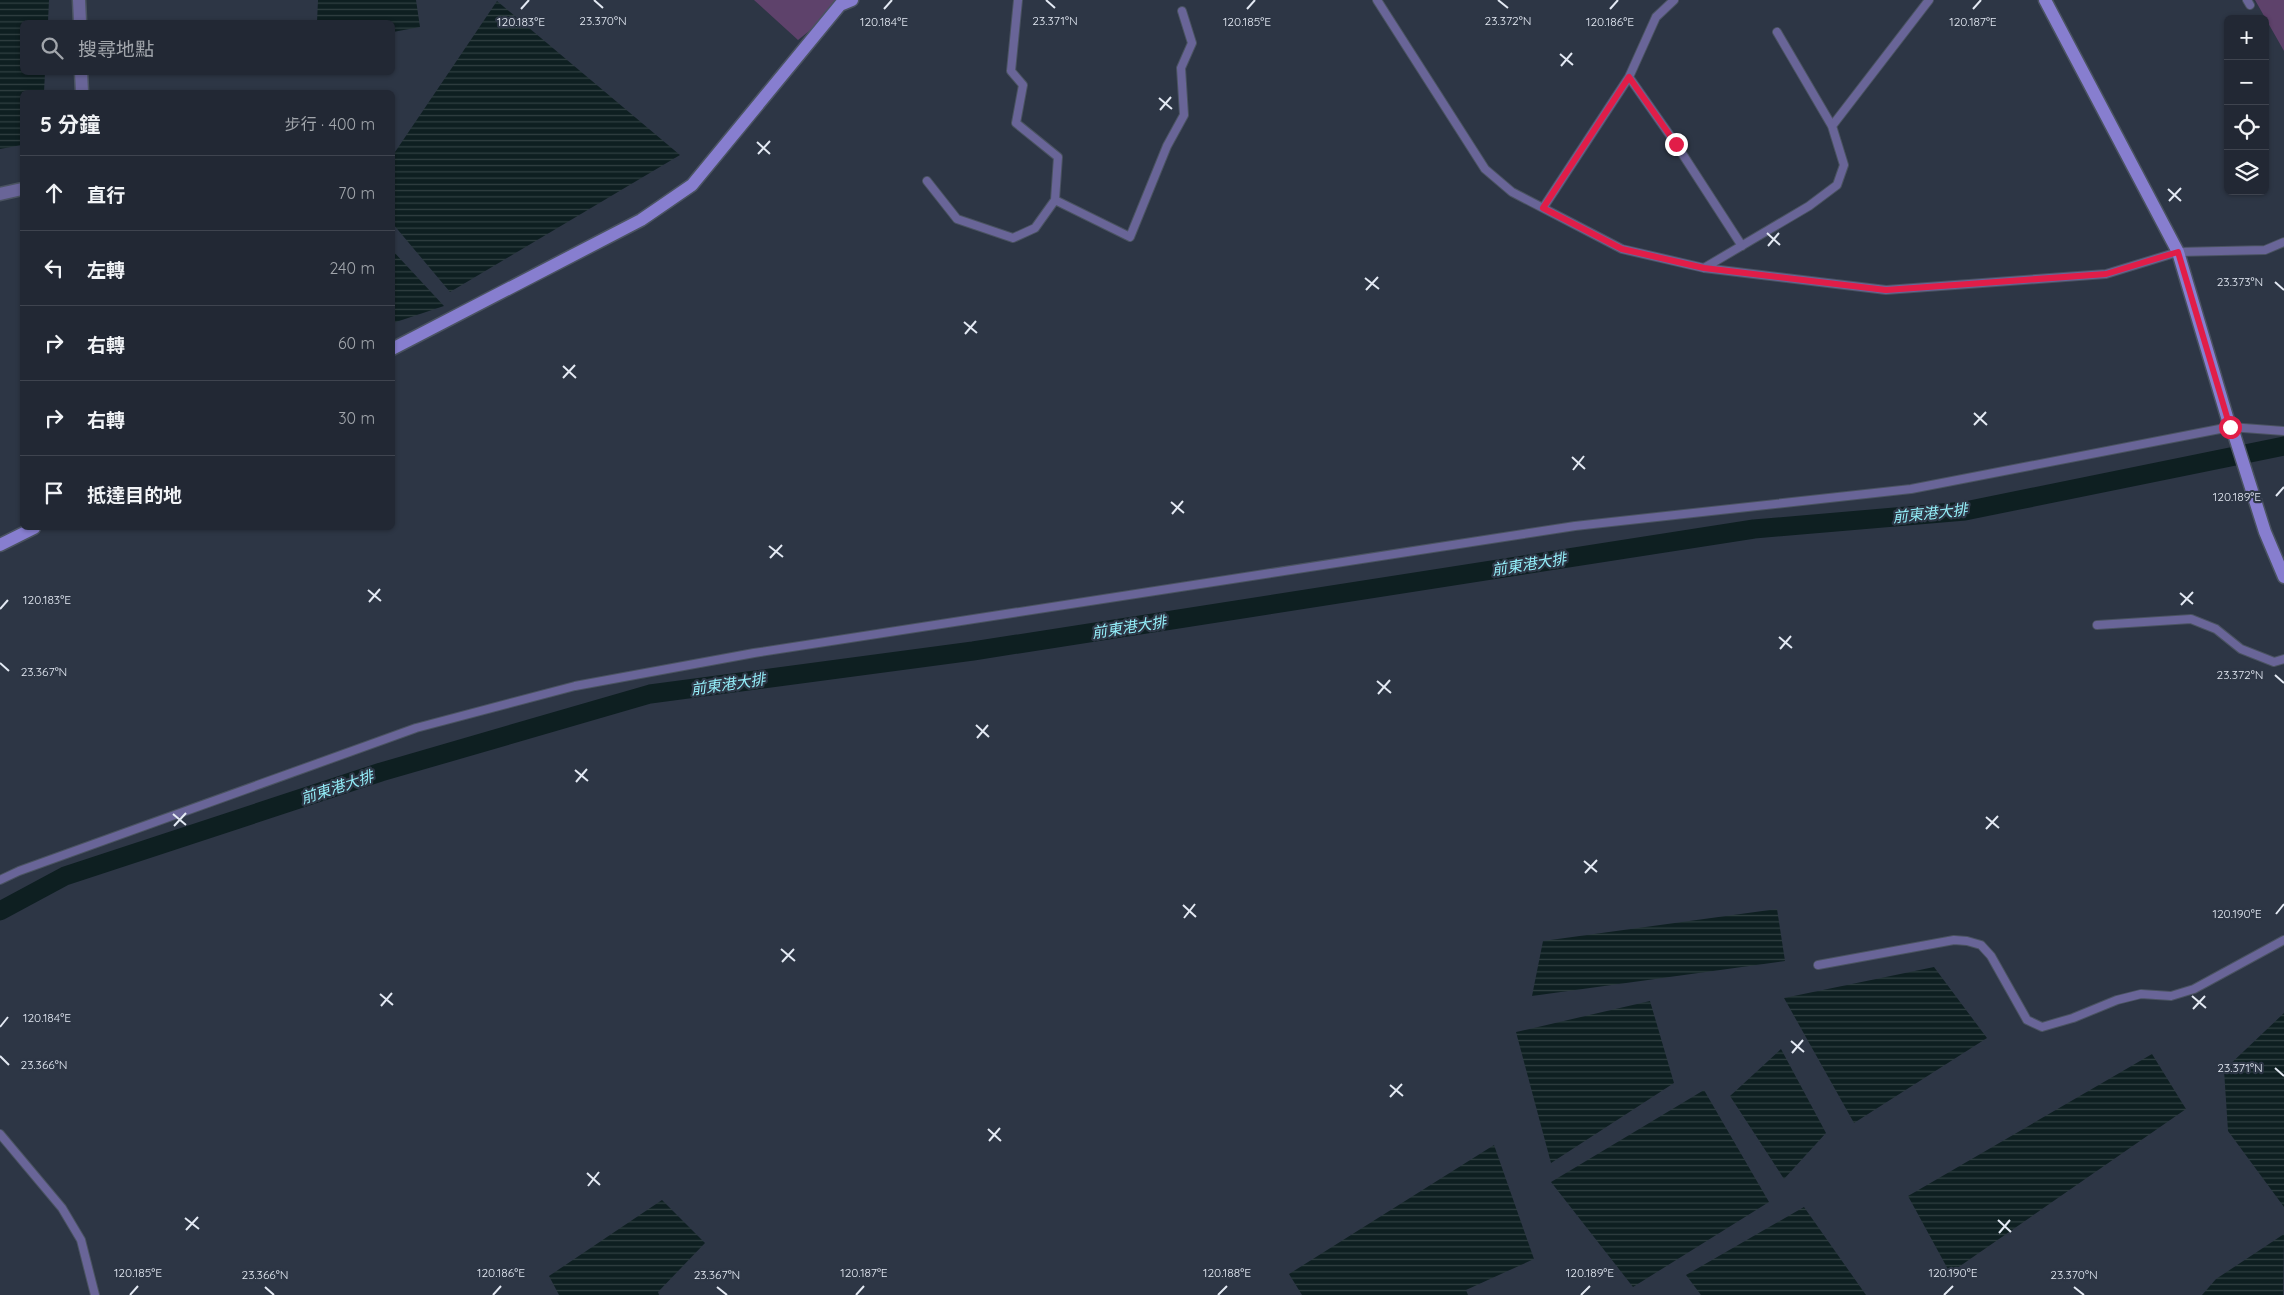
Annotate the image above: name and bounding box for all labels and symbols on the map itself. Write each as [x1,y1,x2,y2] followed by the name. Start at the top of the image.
[579,13,627,28] text: 23.370°N
[1032,13,1078,28] text: 23.371°N
[1485,13,1531,28] text: 23.372°N
[497,14,545,29] text: 120.183°E
[860,14,908,29] text: 120.184°E
[1223,14,1271,29] text: 120.185°E
[1586,14,1634,29] text: 120.186°E
[1949,14,1997,29] text: 120.187°E
[1665,133,1688,156] route end
[2217,274,2263,289] text: 23.373°N
[2219,416,2242,439] route start
[2213,489,2261,504] text: 120.189°E
[1892,499,1970,526] water label: 前東港大排
[1490,548,1569,579] water label: 前東港大排
[23,592,71,607] text: 120.183°E
[1090,611,1169,642] water label: 前東港大排
[21,664,67,679] text: 23.367°N
[2217,667,2263,682] text: 23.372°N
[690,669,768,699] water label: 前東港大排
[298,766,377,808] water label: 前東港大排
[2213,906,2262,921] text: 120.190°E
[23,1010,71,1025] text: 120.184°E
[20,1057,68,1072] text: 23.366°N
[2217,1060,2263,1075] text: 23.371°N
[114,1265,162,1280] text: 120.185°E
[477,1265,525,1280] text: 120.186°E
[840,1265,888,1280] text: 120.187°E
[1203,1265,1251,1280] text: 120.188°E
[1566,1265,1614,1280] text: 120.189°E
[1929,1265,1978,1280] text: 120.190°E
[241,1267,289,1282] text: 23.366°N
[694,1267,740,1282] text: 23.367°N
[2050,1267,2098,1282] text: 23.370°N

